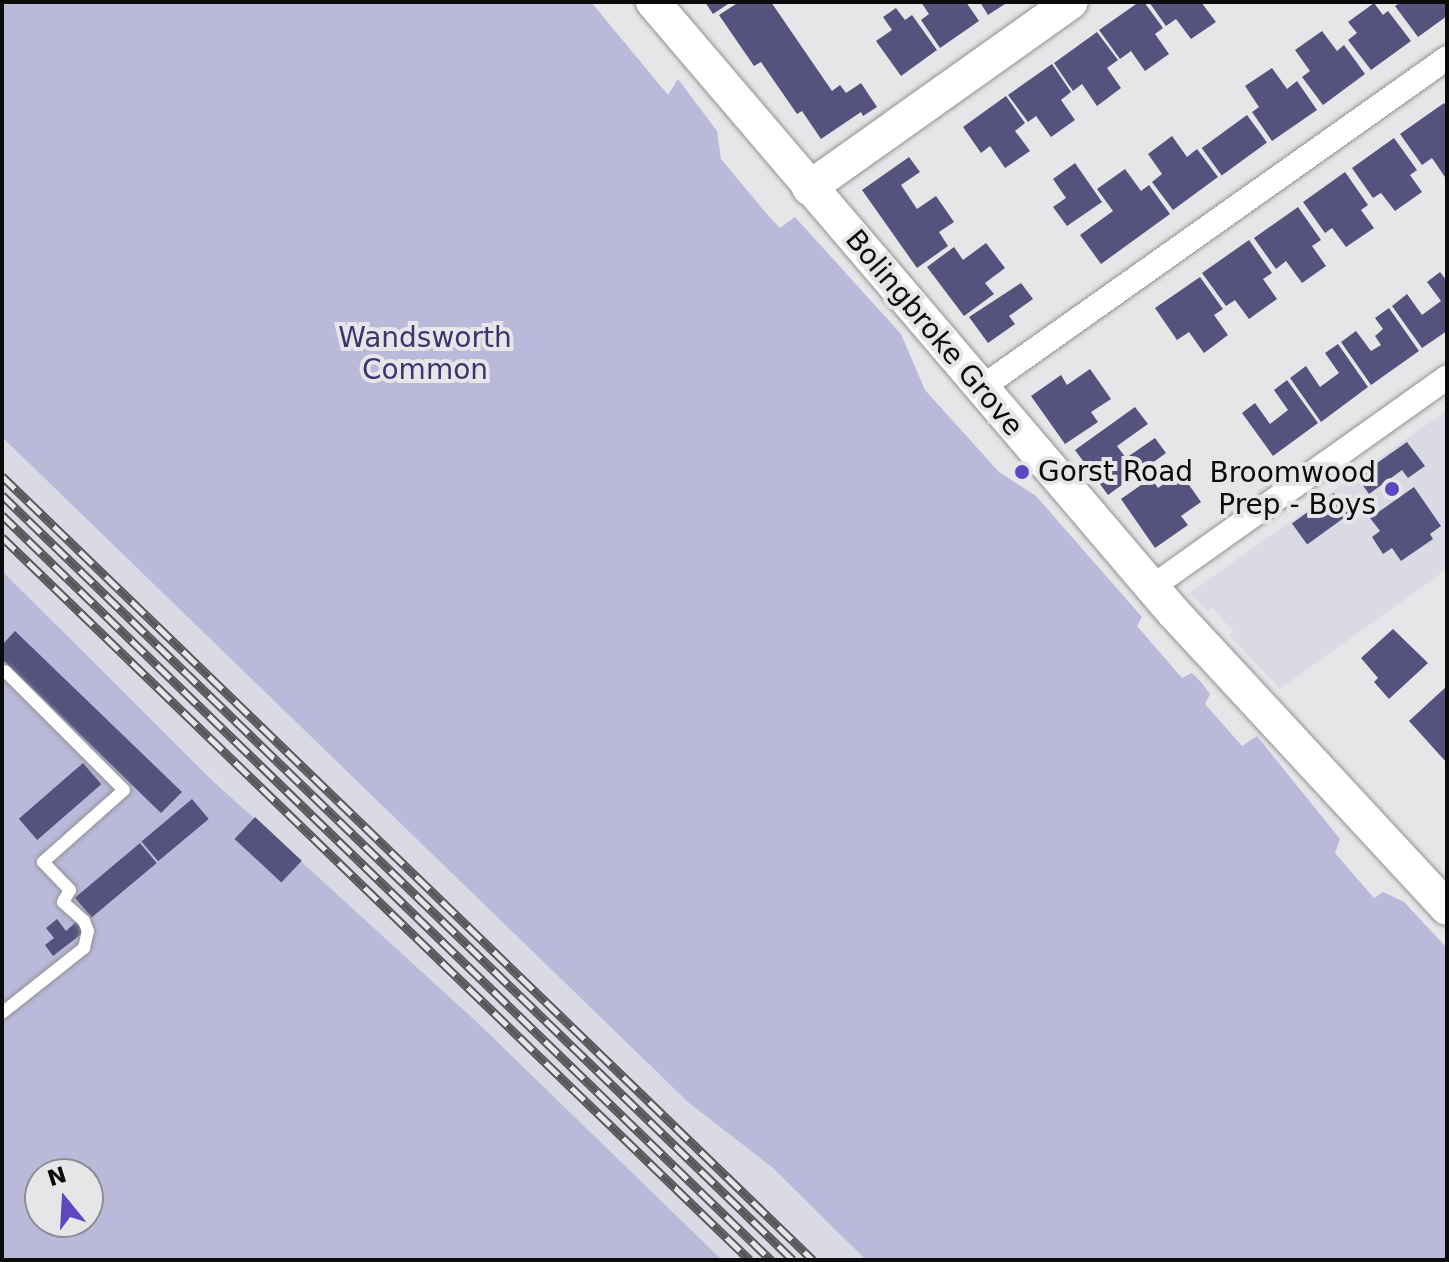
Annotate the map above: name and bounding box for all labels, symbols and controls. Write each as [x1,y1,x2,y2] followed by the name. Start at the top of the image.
[838,223,1030,443] street label: Bolingbroke Grove
[338,321,512,387] park label: Wandsworth Common
[1038,455,1193,489] place label: Gorst Road
[1209,456,1376,522] place label: Broomwood Prep - Boys
[1013,463,1031,481] marker: Gorst Road
[1383,480,1401,498] marker: Broomwood Prep - Boys
[24,1158,104,1238] north arrow
[44,1162,70,1191] text: N

